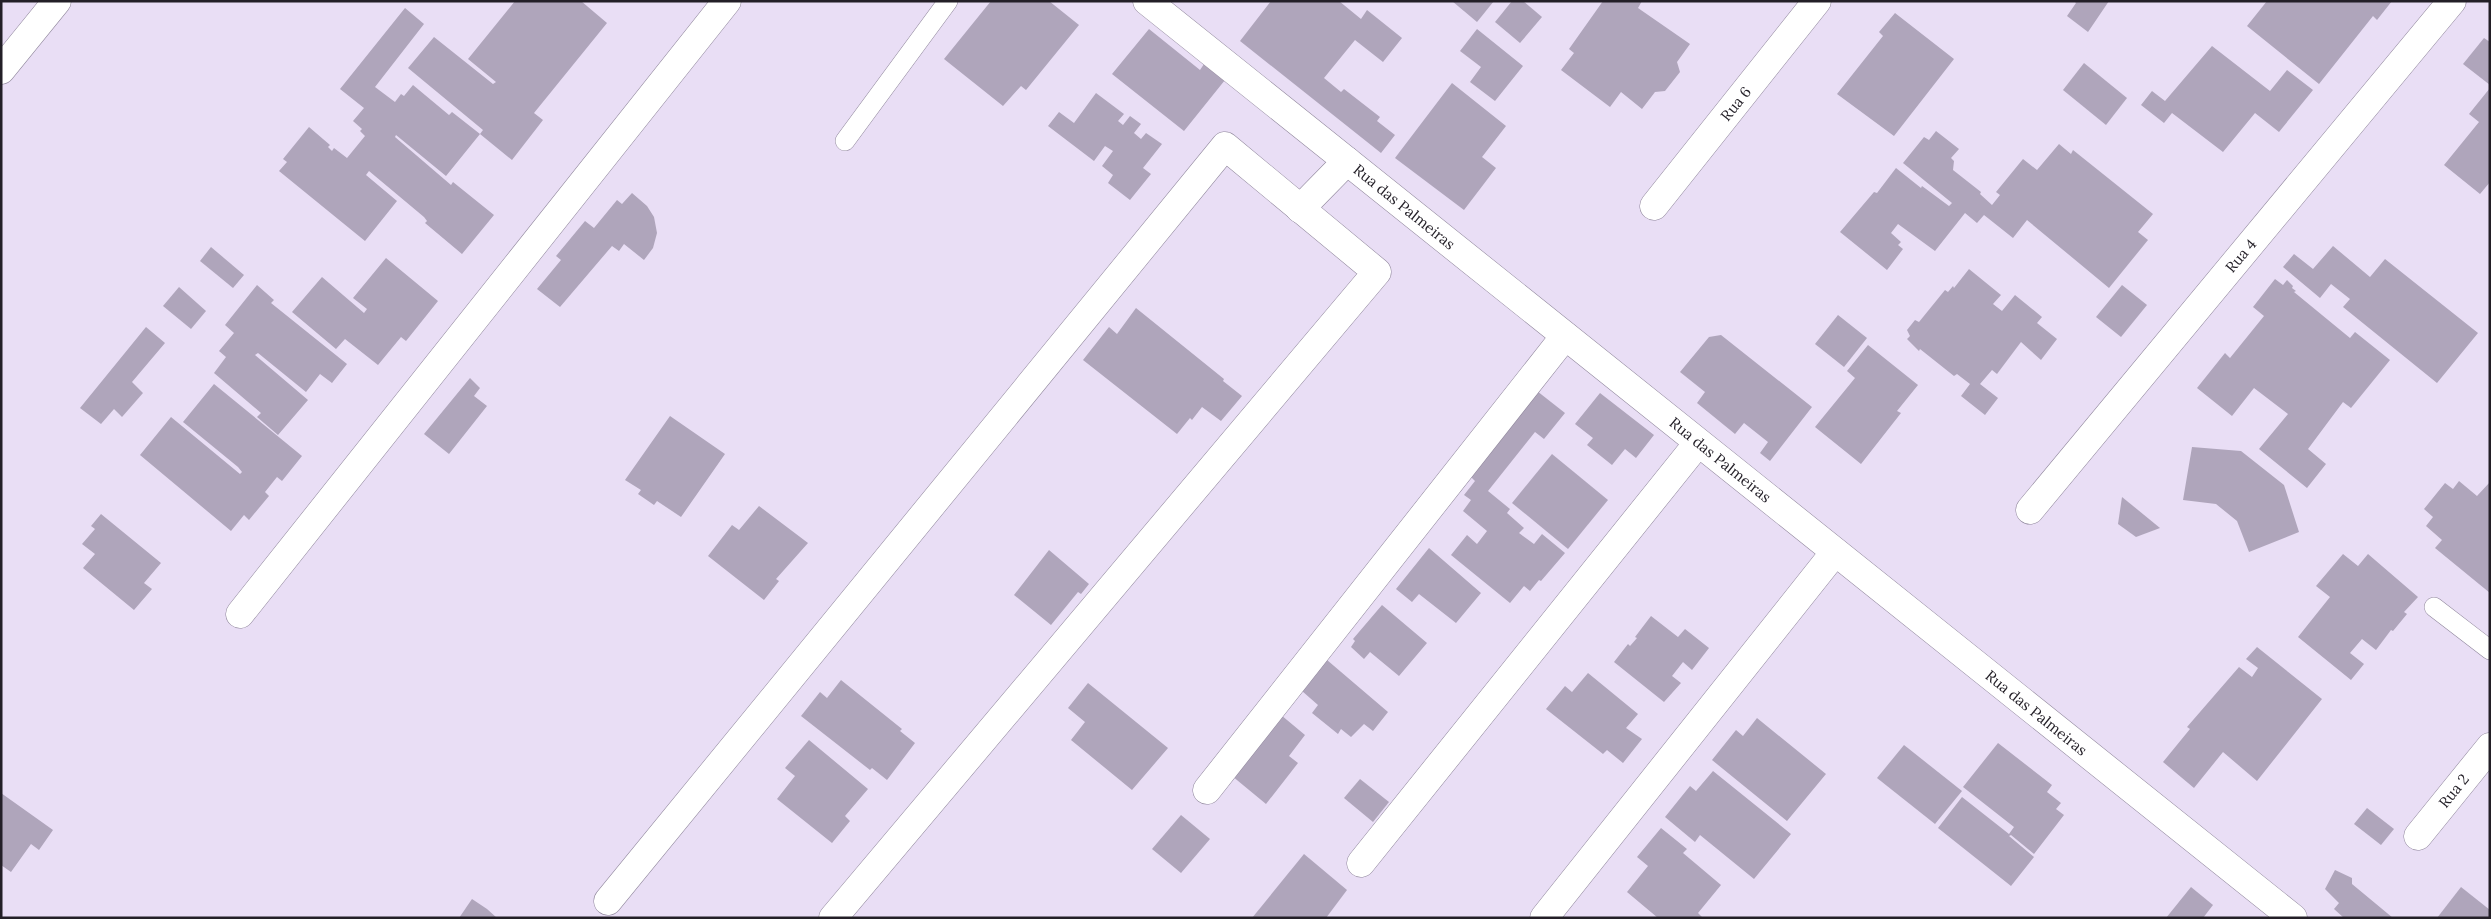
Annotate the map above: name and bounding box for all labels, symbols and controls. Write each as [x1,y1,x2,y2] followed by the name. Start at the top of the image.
[1716,83,1755,125] street label: Rua 6
[1350,160,1459,253] street label: Rua das Palmeiras
[2221,235,2260,276] street label: Rua 4
[1666,413,1775,506] street label: Rua das Palmeiras
[1982,666,2091,759] street label: Rua das Palmeiras
[2434,770,2473,811] street label: Rua 2

